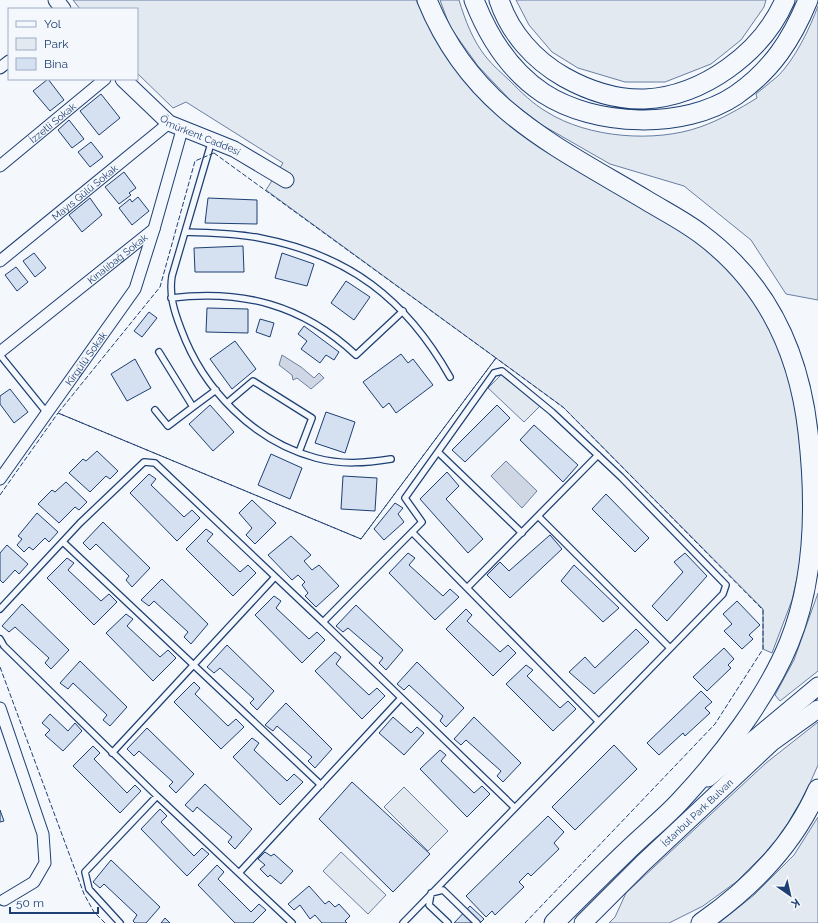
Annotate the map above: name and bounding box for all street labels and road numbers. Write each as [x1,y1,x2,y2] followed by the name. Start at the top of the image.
[27,100,79,145] street label: İzzetli Sokak
[158,113,242,158] street label: Ömürkent Caddesi
[50,162,120,222] street label: Mayıs Gülü Sokak
[85,231,150,286] street label: Kınalıbağ Sokak
[63,329,109,388] street label: Kirgülü Sokak
[660,777,735,849] street label: İstanbul Park Bulvarı

